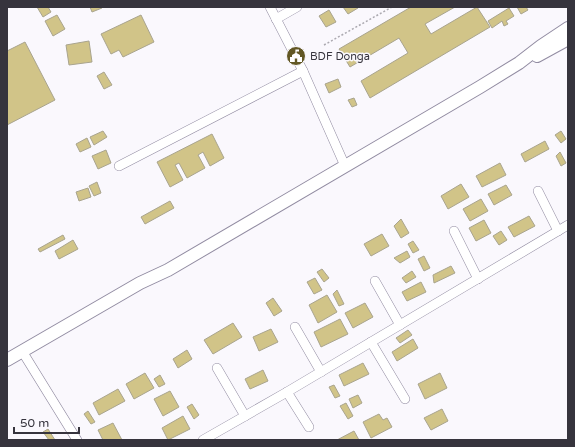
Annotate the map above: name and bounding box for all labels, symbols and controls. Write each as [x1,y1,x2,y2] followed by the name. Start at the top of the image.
[285,45,307,67] public building icon: BDF Donga
[310,50,370,63] place label: BDF Donga
[14,409,79,435] scale bar
[20,416,49,430] text: 50 m

